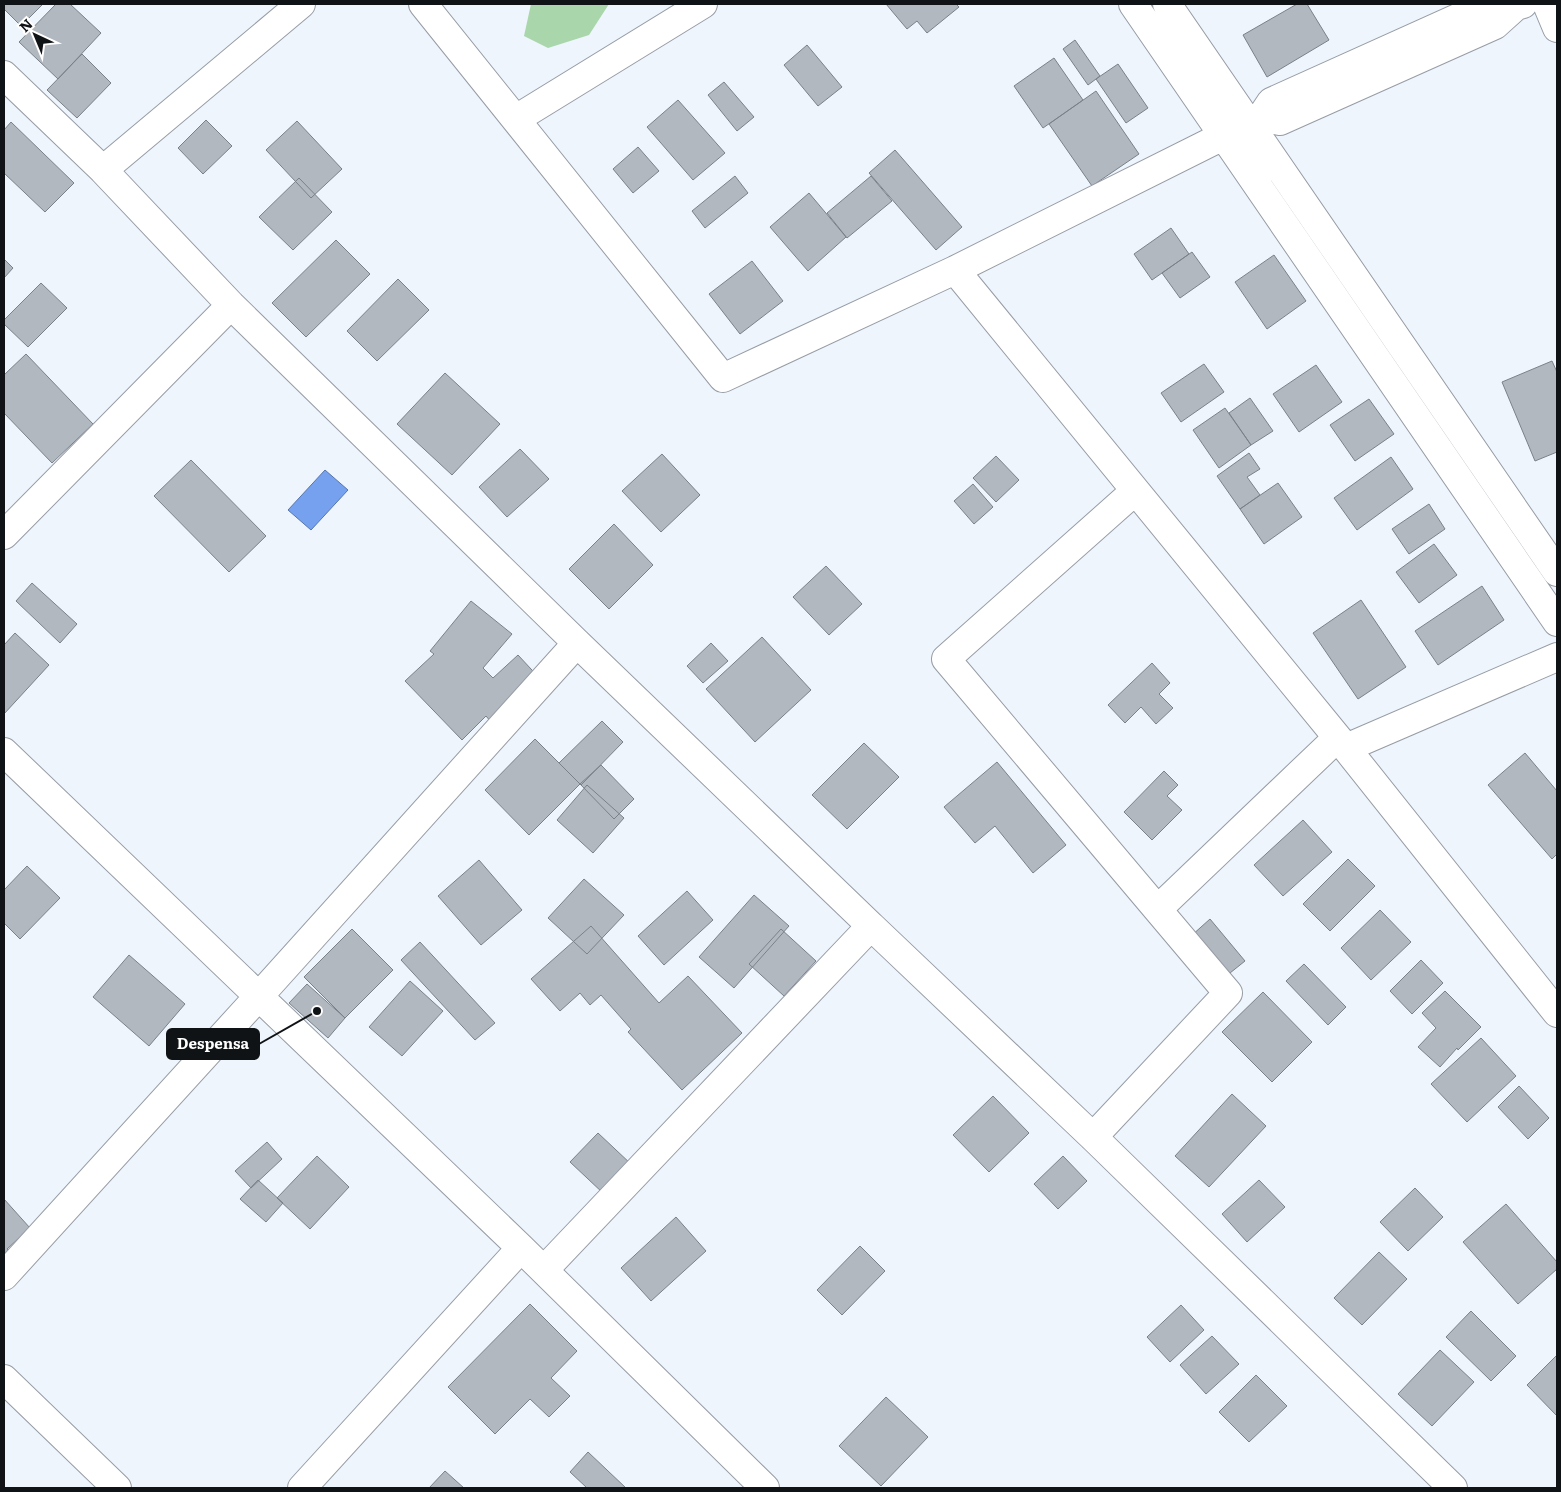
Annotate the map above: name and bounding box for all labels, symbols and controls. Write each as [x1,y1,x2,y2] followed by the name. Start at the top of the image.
[10,10,60,60] north arrow
[14,13,37,36] text: N
[167,1029,259,1059] callout: Despensa
[177,1031,249,1054] text: Despensa

